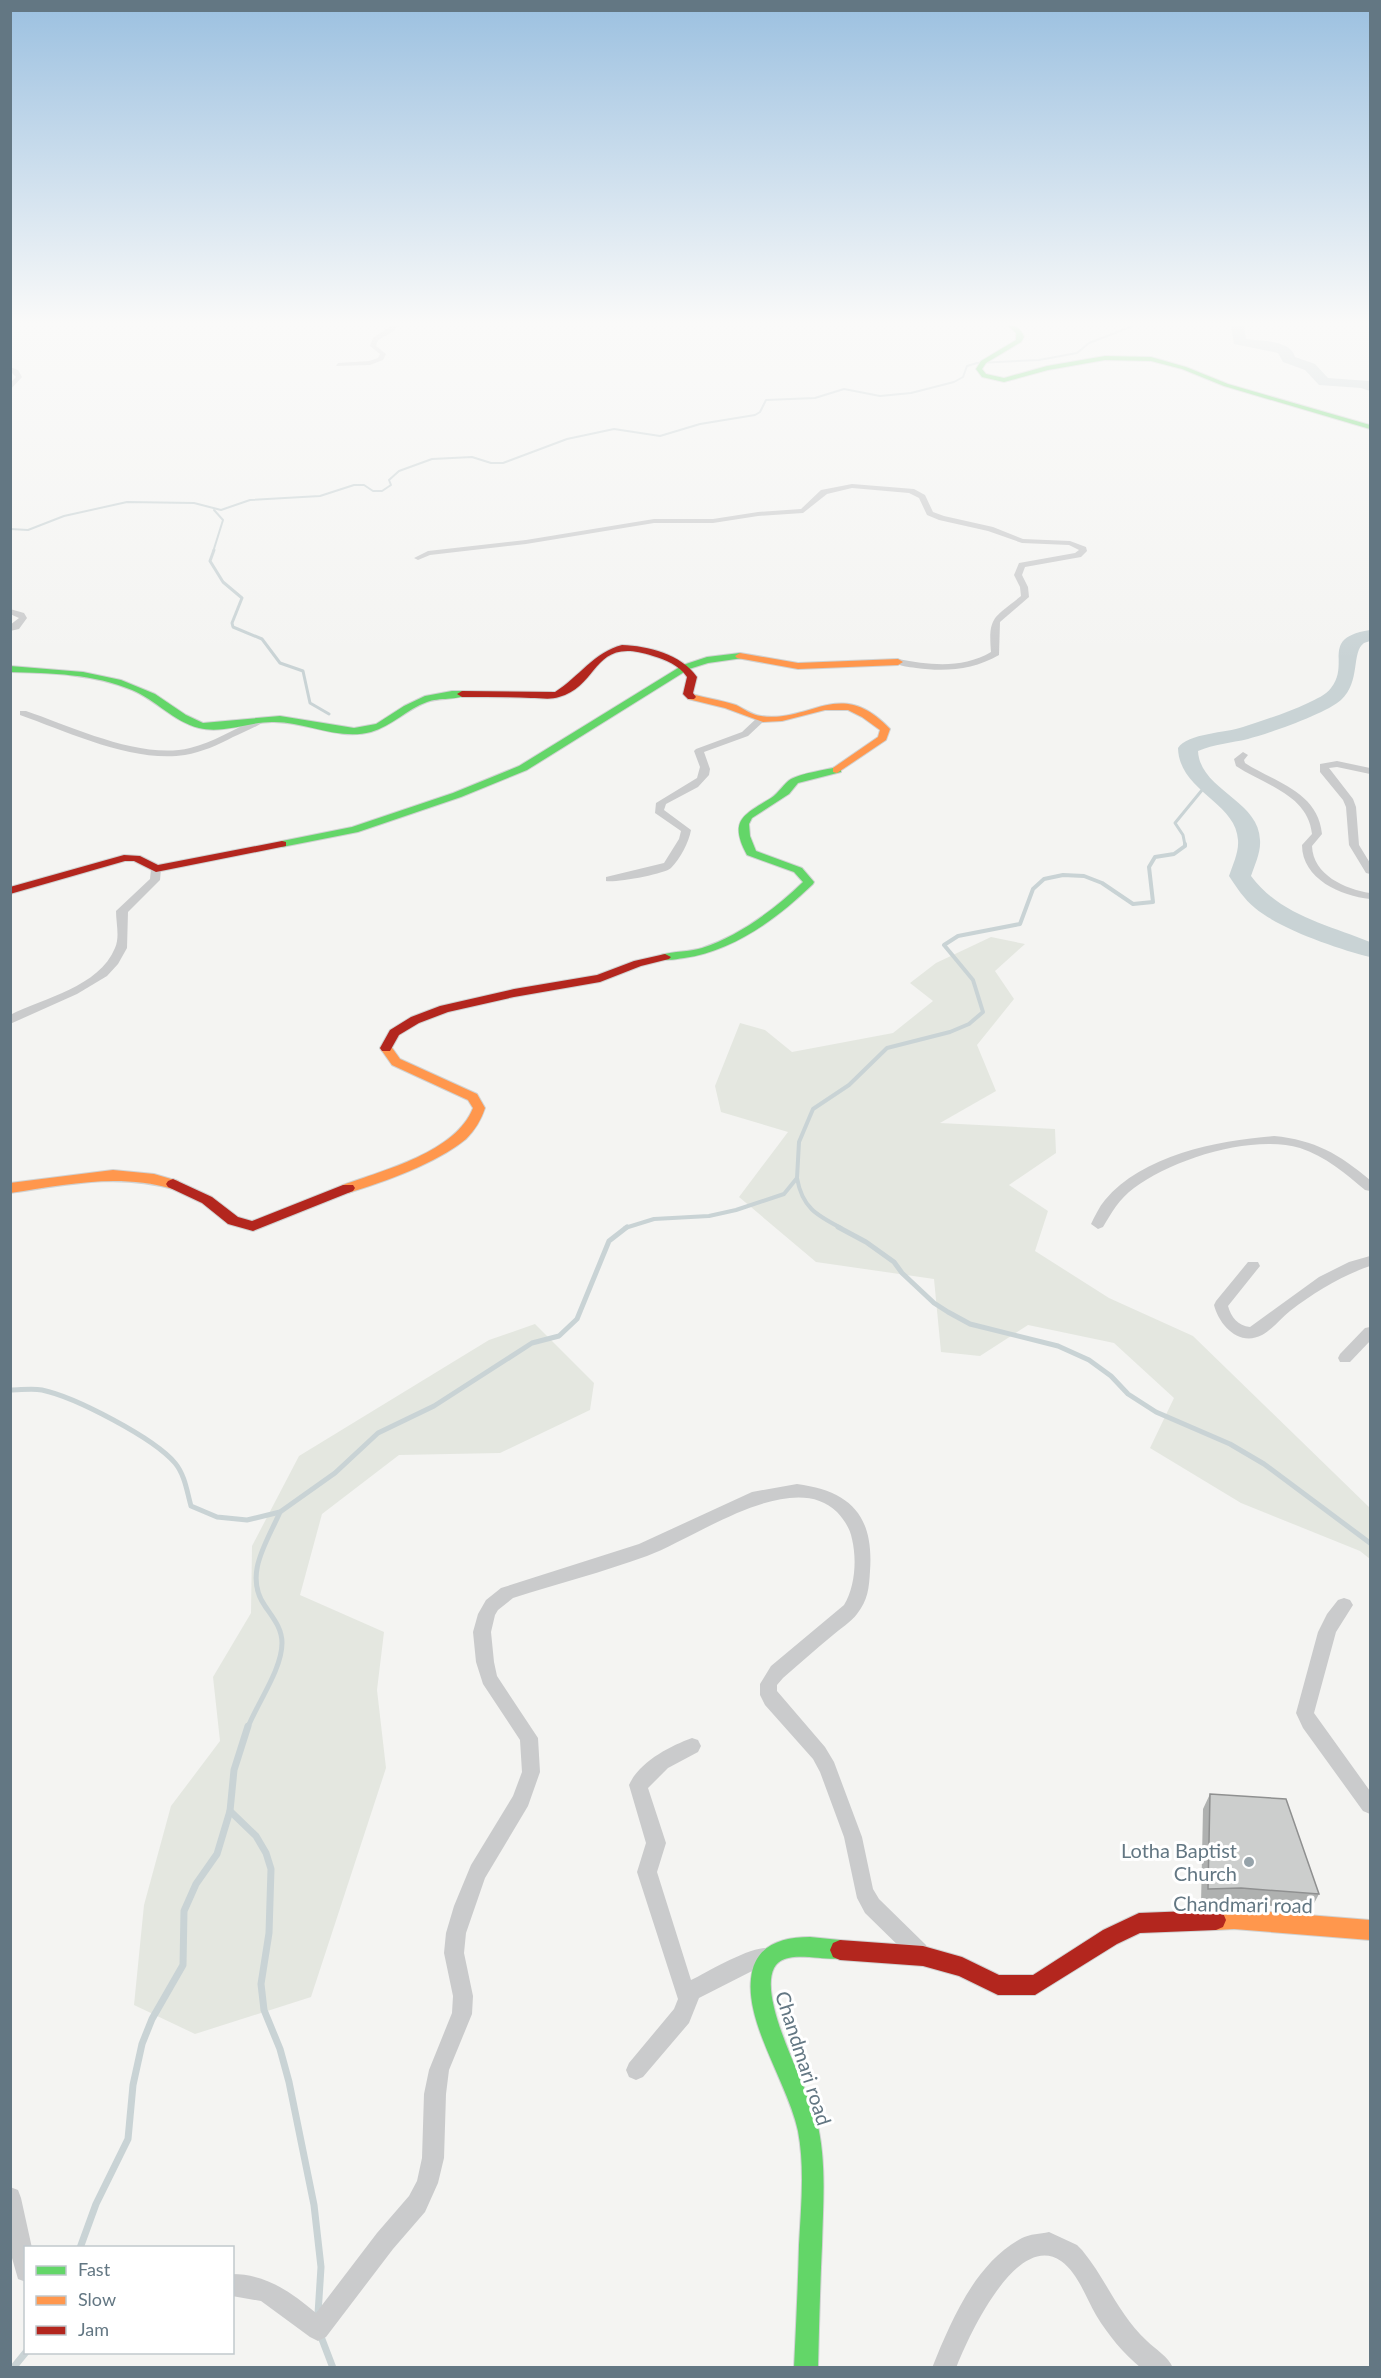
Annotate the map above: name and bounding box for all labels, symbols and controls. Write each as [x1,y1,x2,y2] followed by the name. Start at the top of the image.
[1121,1838,1237,1885] place label: Lotha Baptist Church
[1242,1855,1256,1869] marker: Lotha Baptist Church
[1173,1891,1313,1917] street label: Chandmari road
[771,1988,837,2128] street label: Chandmari road
[24,2246,234,2354] legend
[78,2258,111,2280] text: Fast
[78,2288,116,2310] text: Slow
[78,2318,109,2340] text: Jam

